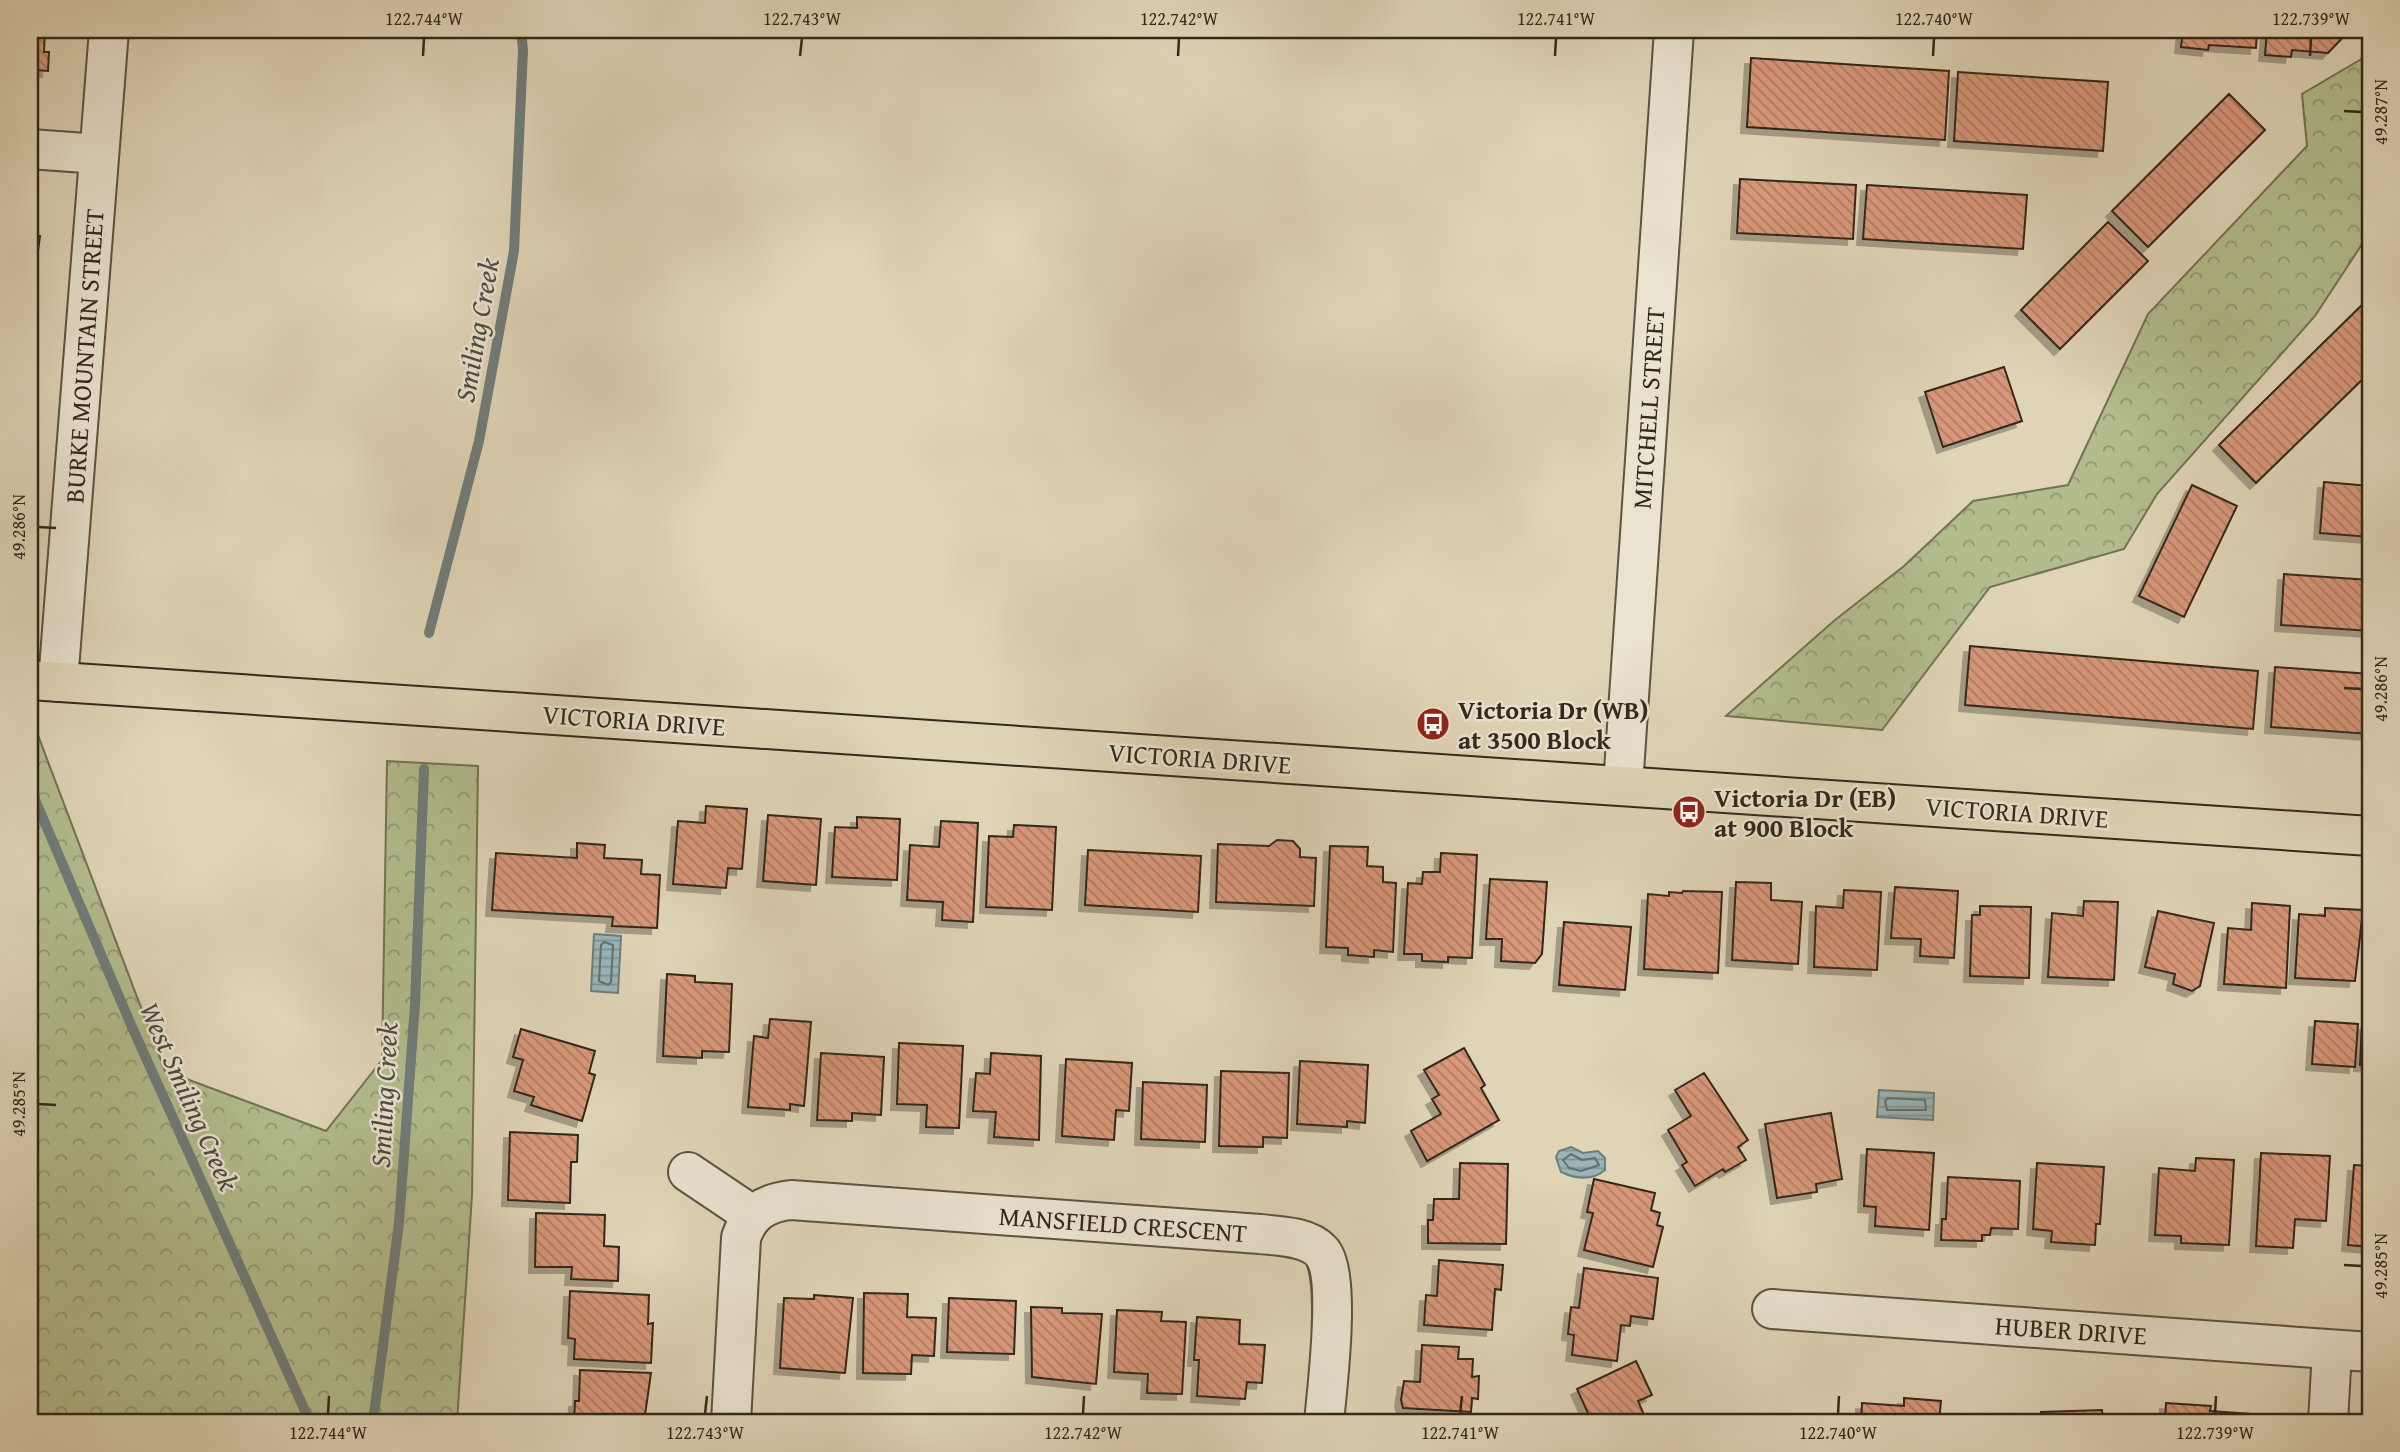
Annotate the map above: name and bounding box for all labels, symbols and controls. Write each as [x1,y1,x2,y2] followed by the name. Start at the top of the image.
[385,5,464,32] text: 122.744°W
[763,5,842,32] text: 122.743°W
[1140,5,1219,32] text: 122.742°W
[1517,5,1596,32] text: 122.741°W
[1895,5,1974,32] text: 122.740°W
[2272,5,2351,32] text: 122.739°W
[2367,79,2394,145] text: 49.287°N
[54,207,114,504] street label: BURKE MOUNTAIN STREET
[443,254,509,405] water label: Smiling Creek
[1621,305,1675,510] street label: MITCHELL STREET
[5,494,32,560] text: 49.286°N
[2367,656,2394,722] text: 49.286°N
[1458,690,1648,759] place label: Victoria Dr (WB) at 3500 Block
[541,694,727,746] street label: VICTORIA DRIVE
[1414,705,1452,743] bus stop icon: Victoria Dr (WB) at 3500 Block
[1107,732,1293,784] street label: VICTORIA DRIVE
[1714,778,1896,847] place label: Victoria Dr (EB) at 900 Block
[1924,786,2110,838] street label: VICTORIA DRIVE
[1670,793,1708,831] bus stop icon: Victoria Dr (EB) at 900 Block
[130,995,250,1197] water label: West Smiling Creek
[359,1021,407,1169] water label: Smiling Creek
[5,1071,32,1137] text: 49.285°N
[998,1196,1249,1252] street label: MANSFIELD CRESCENT
[2367,1233,2394,1299] text: 49.285°N
[1994,1305,2148,1355] street label: HUBER DRIVE
[289,1419,368,1446] text: 122.744°W
[666,1419,745,1446] text: 122.743°W
[1044,1419,1123,1446] text: 122.742°W
[1421,1419,1500,1446] text: 122.741°W
[1799,1419,1878,1446] text: 122.740°W
[2176,1419,2255,1446] text: 122.739°W

